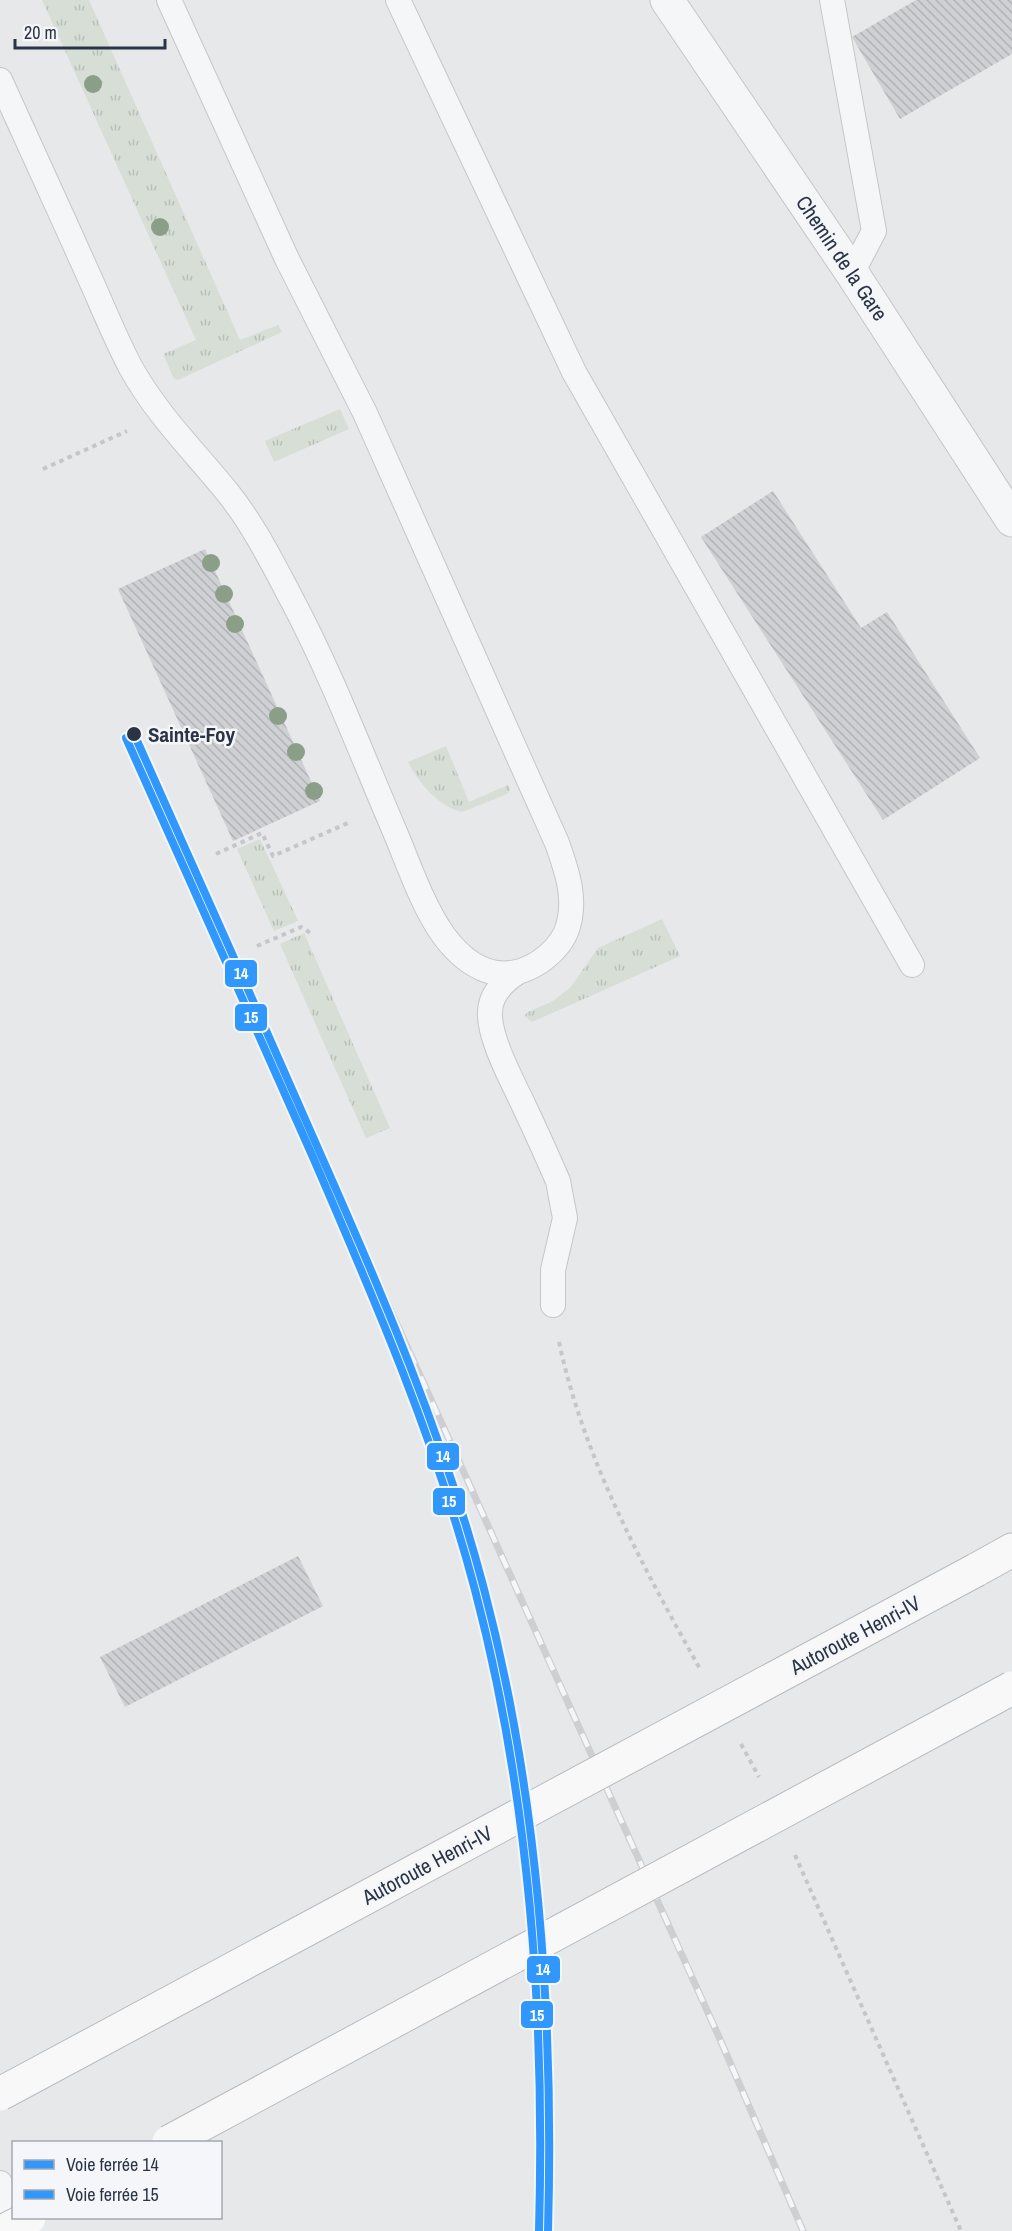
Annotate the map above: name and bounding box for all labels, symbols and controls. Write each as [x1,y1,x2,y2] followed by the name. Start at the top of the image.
[15,12,165,50] scale bar
[24,20,57,45] text: 20 m
[789,190,895,326] street label: Chemin de la Gare
[148,720,236,749] place label: Sainte-Foy
[125,725,143,743] marker: Sainte-Foy
[224,959,258,988] line badge: 14
[234,962,249,984] text: 14
[234,1003,268,1032] line badge: 15
[244,1006,258,1028] text: 15
[426,1442,460,1471] line badge: 14
[436,1445,451,1467] text: 14
[432,1487,466,1516] line badge: 15
[442,1490,456,1512] text: 15
[784,1588,926,1682] street label: Autoroute Henri-IV
[356,1818,498,1912] street label: Autoroute Henri-IV
[526,1955,561,1984] line badge: 14
[536,1958,551,1980] text: 14
[520,2000,554,2029] line badge: 15
[530,2004,544,2026] text: 15
[12,2141,222,2219] legend
[66,2152,159,2177] text: Voie ferrée 14
[66,2182,159,2207] text: Voie ferrée 15

